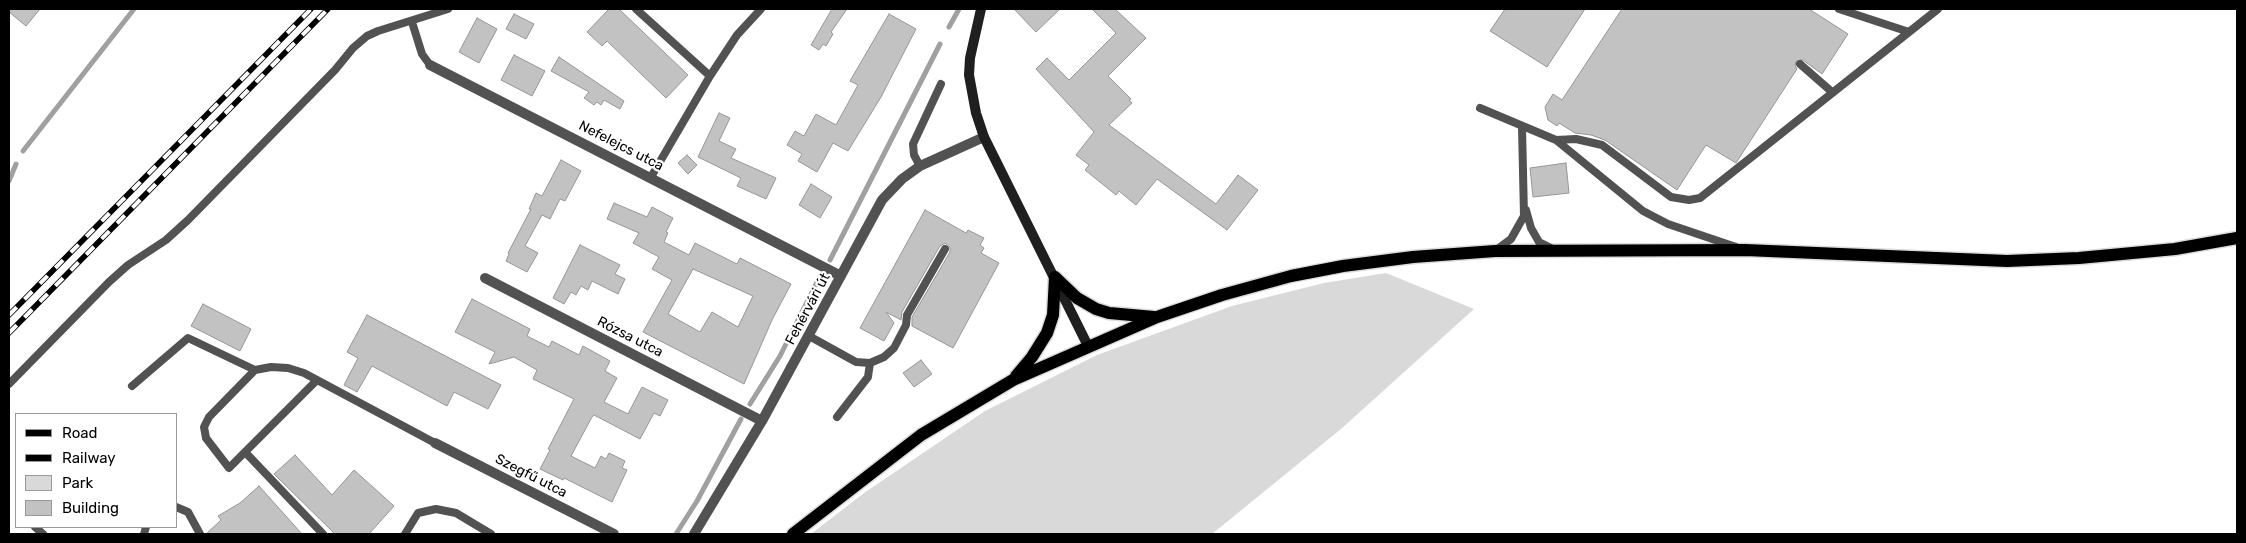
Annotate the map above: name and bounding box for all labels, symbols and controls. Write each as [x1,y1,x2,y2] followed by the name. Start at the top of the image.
[576,117,666,175] street label: Nefelejcs utca
[782,270,834,348] street label: Fehérvári út
[594,313,666,361] street label: Rózsa utca
[15,413,178,528] legend
[62,424,98,442] text: Road
[62,449,116,467] text: Railway
[492,451,570,501] street label: Szegfű utca
[62,474,93,492] text: Park
[62,499,119,517] text: Building

